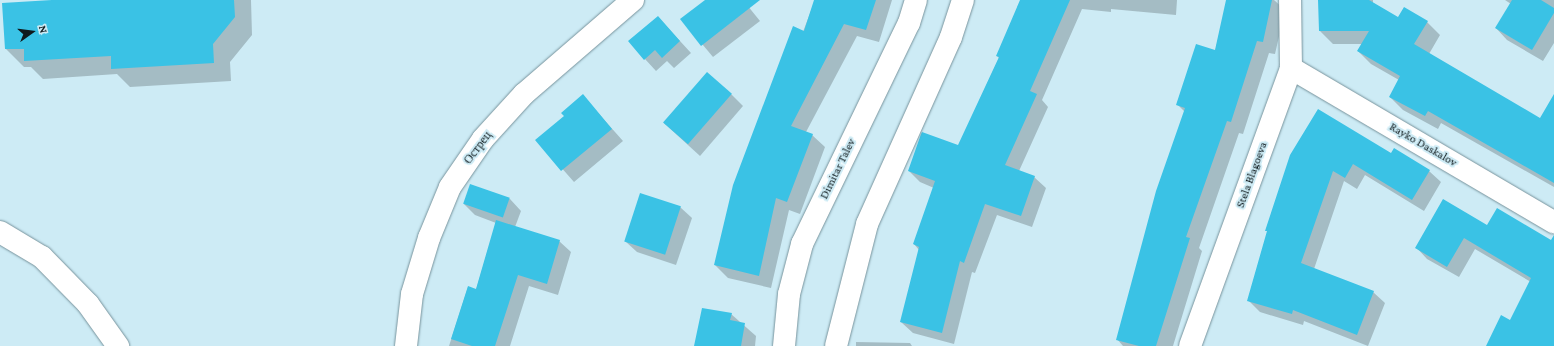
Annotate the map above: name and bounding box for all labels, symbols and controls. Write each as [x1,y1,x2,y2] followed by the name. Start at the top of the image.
[12,12,52,52] north arrow
[37,24,50,34] text: N
[1387,120,1459,170] street label: Rayko Daskalov
[461,129,495,167] street label: Острец
[817,136,859,202] street label: Dimitar Talev
[1233,140,1271,210] street label: Stela Blagoeva

